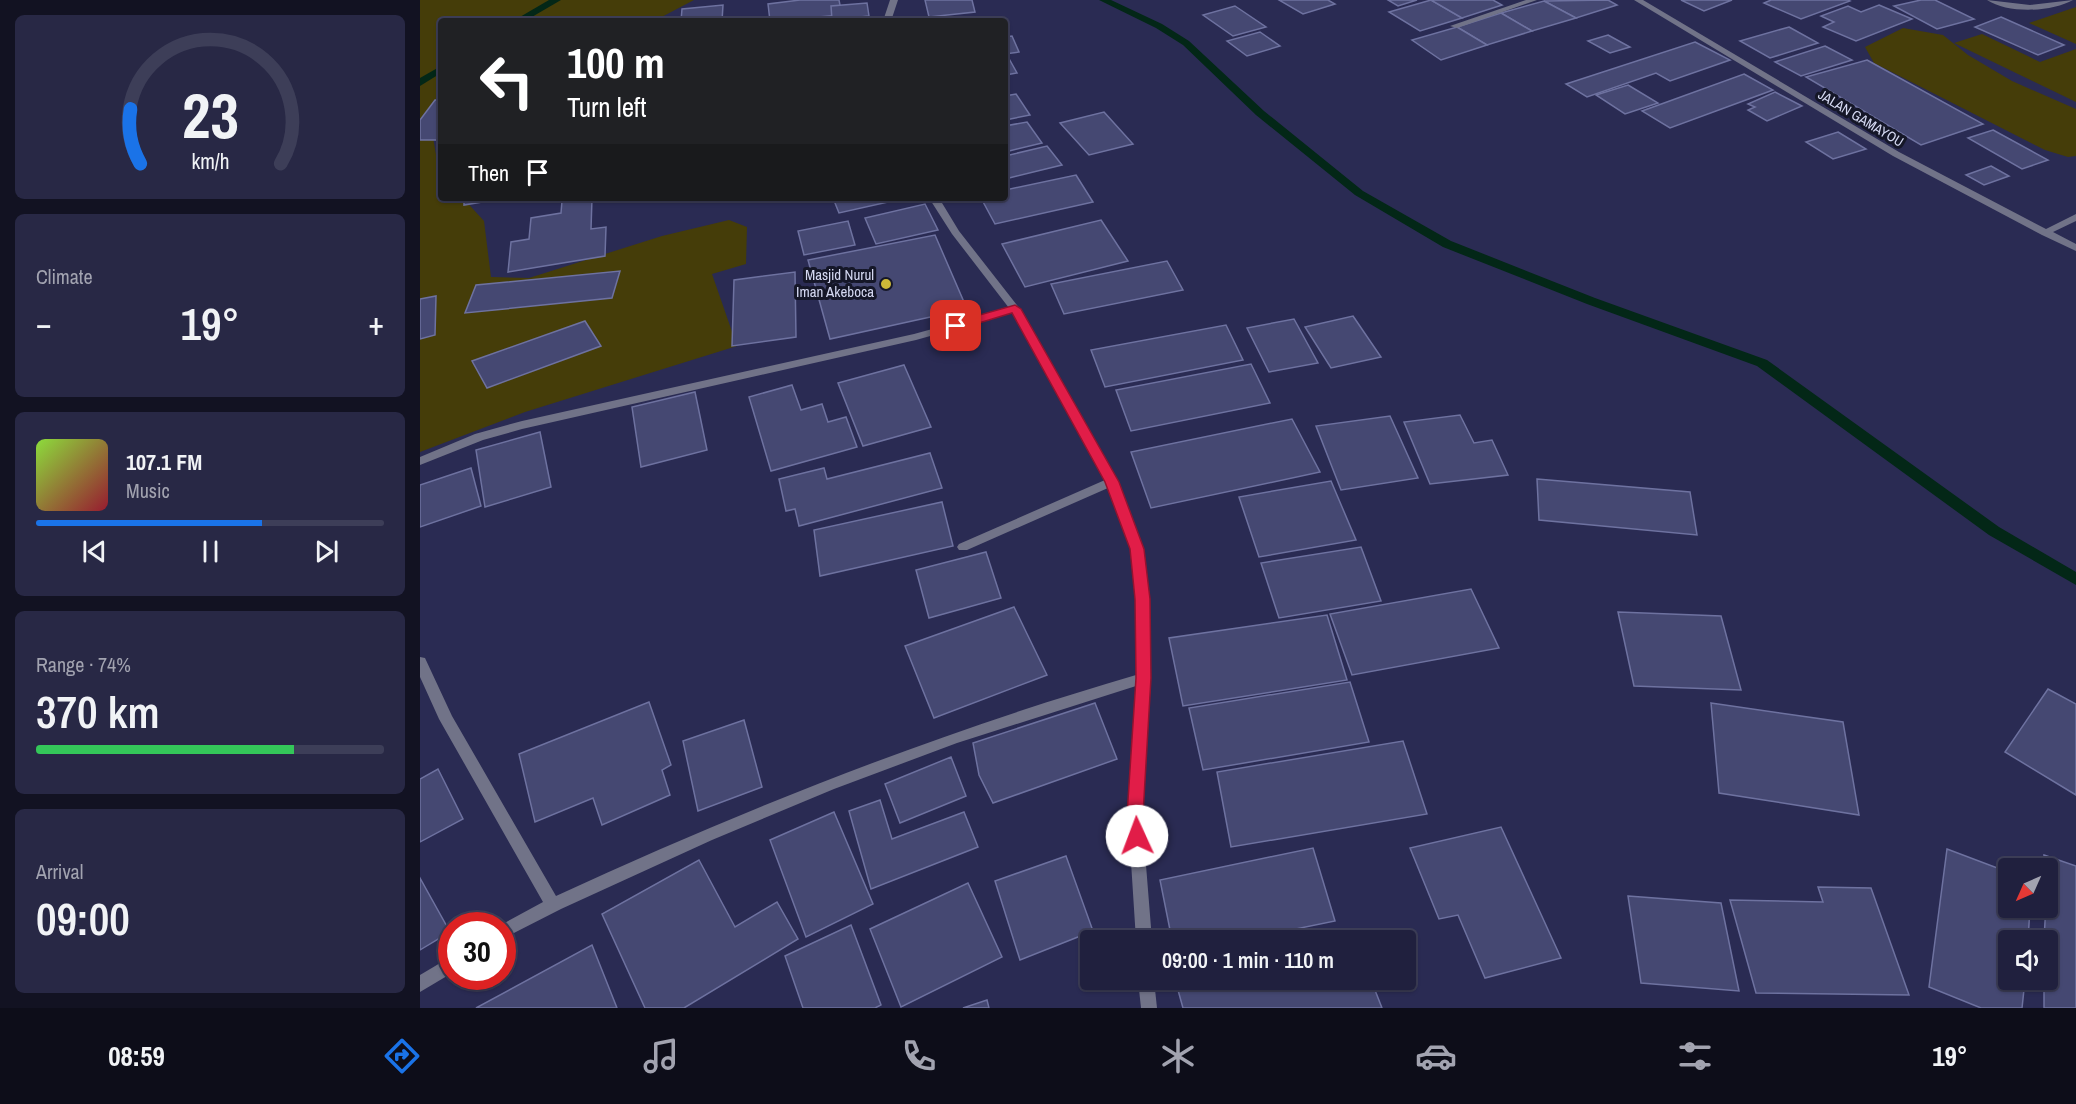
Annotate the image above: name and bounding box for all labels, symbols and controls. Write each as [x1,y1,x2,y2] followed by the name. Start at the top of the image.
[567,35,665,91] text: 100 m
[468,42,546,120] icon: left
[182,73,238,157] text: 23
[1815,85,1907,151] street label: JALAN GAMAYOU
[567,89,646,125] text: Turn left
[191,147,229,176] text: km/h
[521,156,554,189] icon: arrive
[468,158,509,188] text: Then
[36,263,93,290] text: Climate
[796,264,874,302] place label: Masjid Nurul Iman Akeboca
[879,277,893,291] marker: Masjid Nurul Iman Akeboca
[180,293,240,354] text: 19°
[930,300,981,351] pin
[36,301,52,345] text: −
[368,301,384,345] text: +
[939,309,972,342] icon: arrive
[126,447,202,477] text: 107.1 FM
[126,477,170,504] text: Music
[78,535,111,568] icon: previous
[194,535,227,568] icon: pause
[310,535,343,568] icon: next
[36,651,131,678] text: Range · 74%
[36,681,160,742] text: 370 km
[1105,804,1169,868] position arrow
[36,858,83,885] text: Arrival
[1998,858,2058,918] north arrow
[1998,858,2058,990] map controls
[36,888,130,949] text: 09:00
[438,912,516,990] speed limit sign: 30
[1998,930,2058,990] button: sound
[1162,945,1334,975] text: 09:00 · 1 min · 110 m
[381,1035,423,1077] icon: directions
[640,1035,682,1077] icon: music
[898,1035,940,1077] icon: phone
[1157,1035,1199,1077] icon: climate
[1415,1035,1457,1077] icon: car
[1674,1035,1716,1077] icon: filters
[108,1038,165,1074] text: 08:59
[1932,1038,1968,1074] text: 19°

